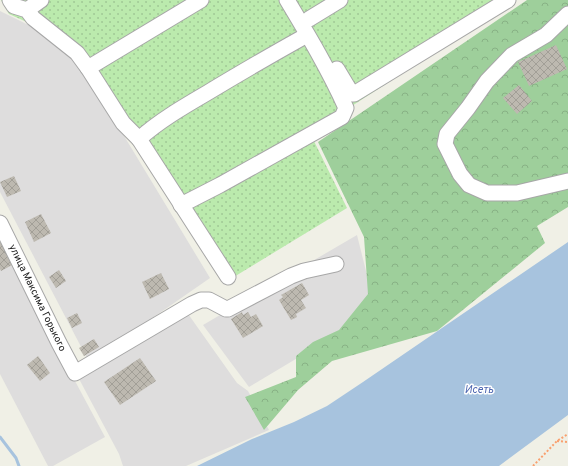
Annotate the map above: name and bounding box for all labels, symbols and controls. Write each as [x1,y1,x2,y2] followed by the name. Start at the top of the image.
[5,242,69,354] street label: улица Максима Горького
[464,383,494,397] water label: Исеть

